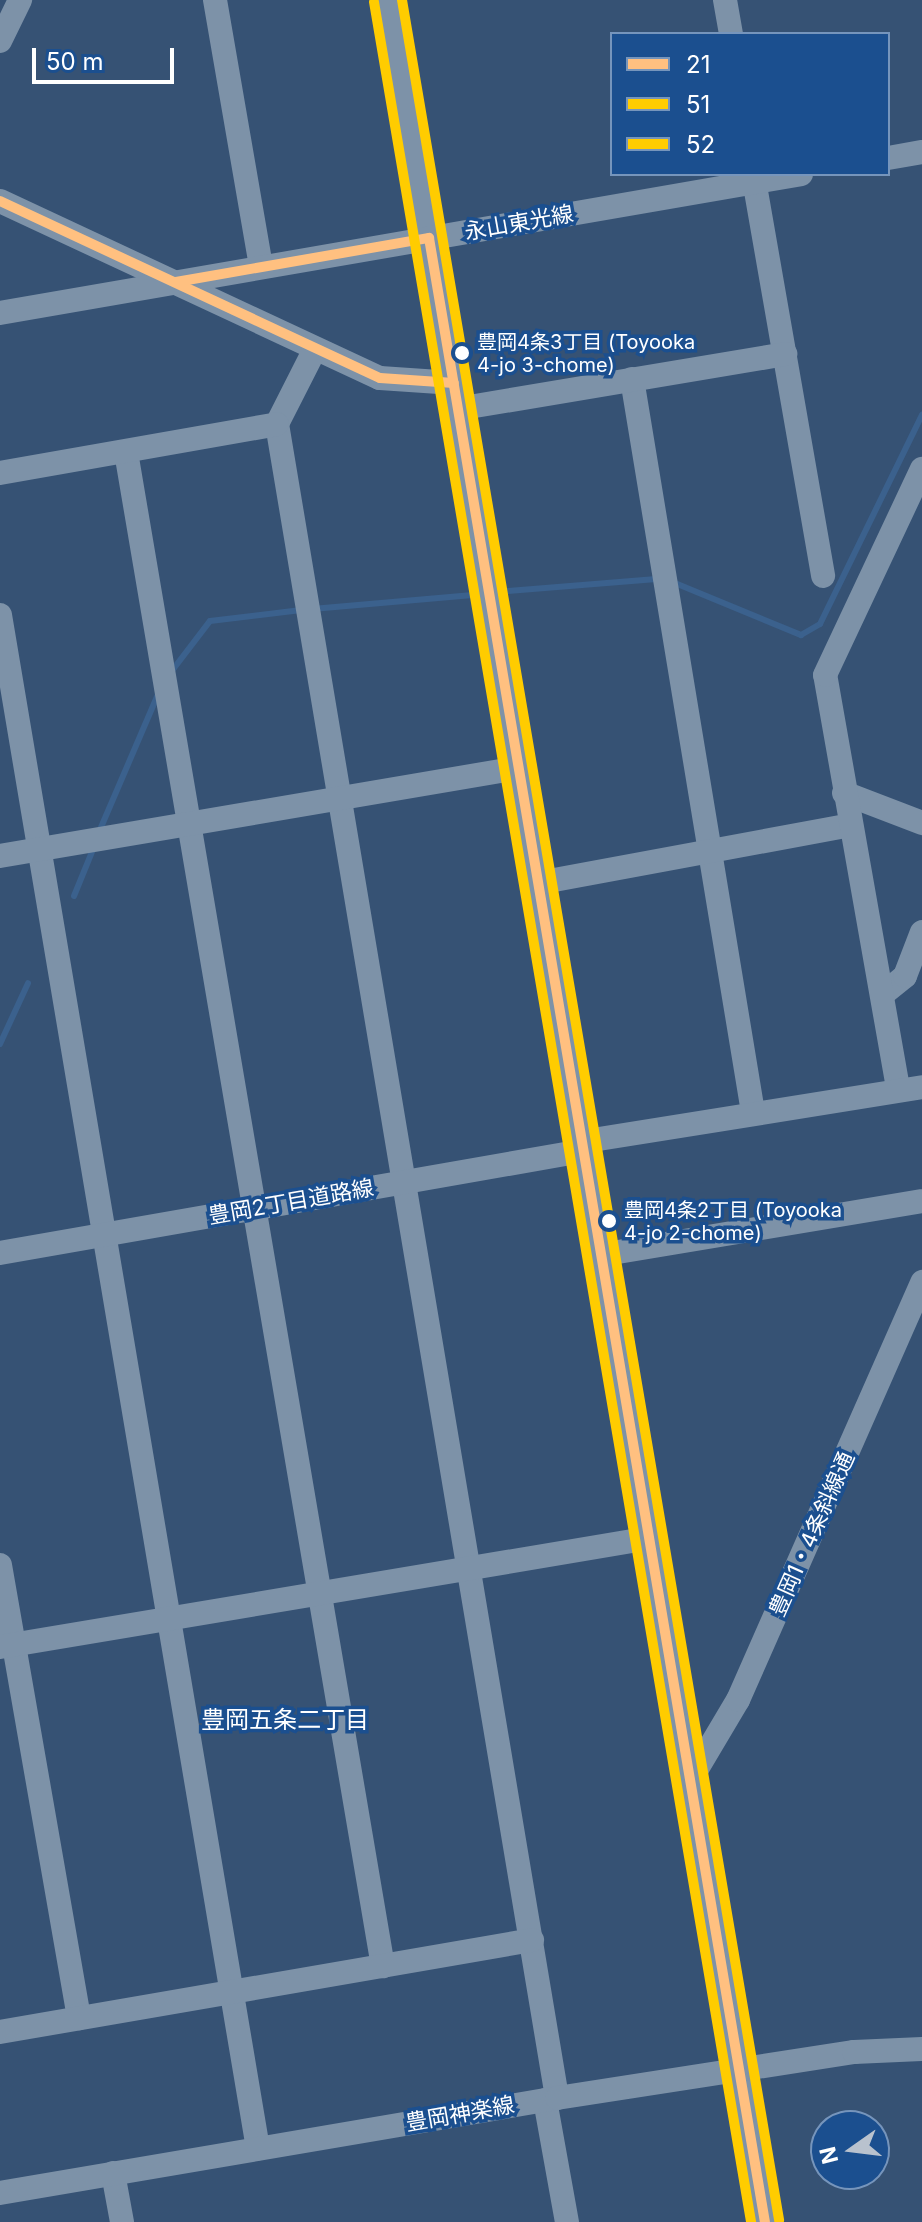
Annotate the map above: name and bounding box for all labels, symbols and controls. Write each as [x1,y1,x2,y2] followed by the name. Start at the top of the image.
[36,32,178,82] scale bar
[610,32,890,176] legend
[46,47,104,76] text: 50 m
[686,50,710,79] text: 21
[686,90,710,119] text: 51
[686,130,715,159] text: 52
[463,200,575,246] street label: 永山東光線
[477,330,695,377] place label: 豊岡4条3丁目 (Toyooka 4-jo 3-chome)
[454,345,470,361] marker: 豊岡4条3丁目 (Toyooka 4-jo 3-chome)
[206,1174,376,1230] street label: 豊岡2丁目道路線
[624,1198,842,1245] place label: 豊岡4条2丁目 (Toyooka 4-jo 2-chome)
[601,1213,617,1229] marker: 豊岡4条2丁目 (Toyooka 4-jo 2-chome)
[764,1448,860,1620] street label: 豊岡1・4条斜線通
[201,1706,369,1734] district label: 豊岡五条二丁目
[404,2091,516,2137] street label: 豊岡神楽線
[810,2110,890,2190] north arrow
[814,2144,843,2167] text: N

